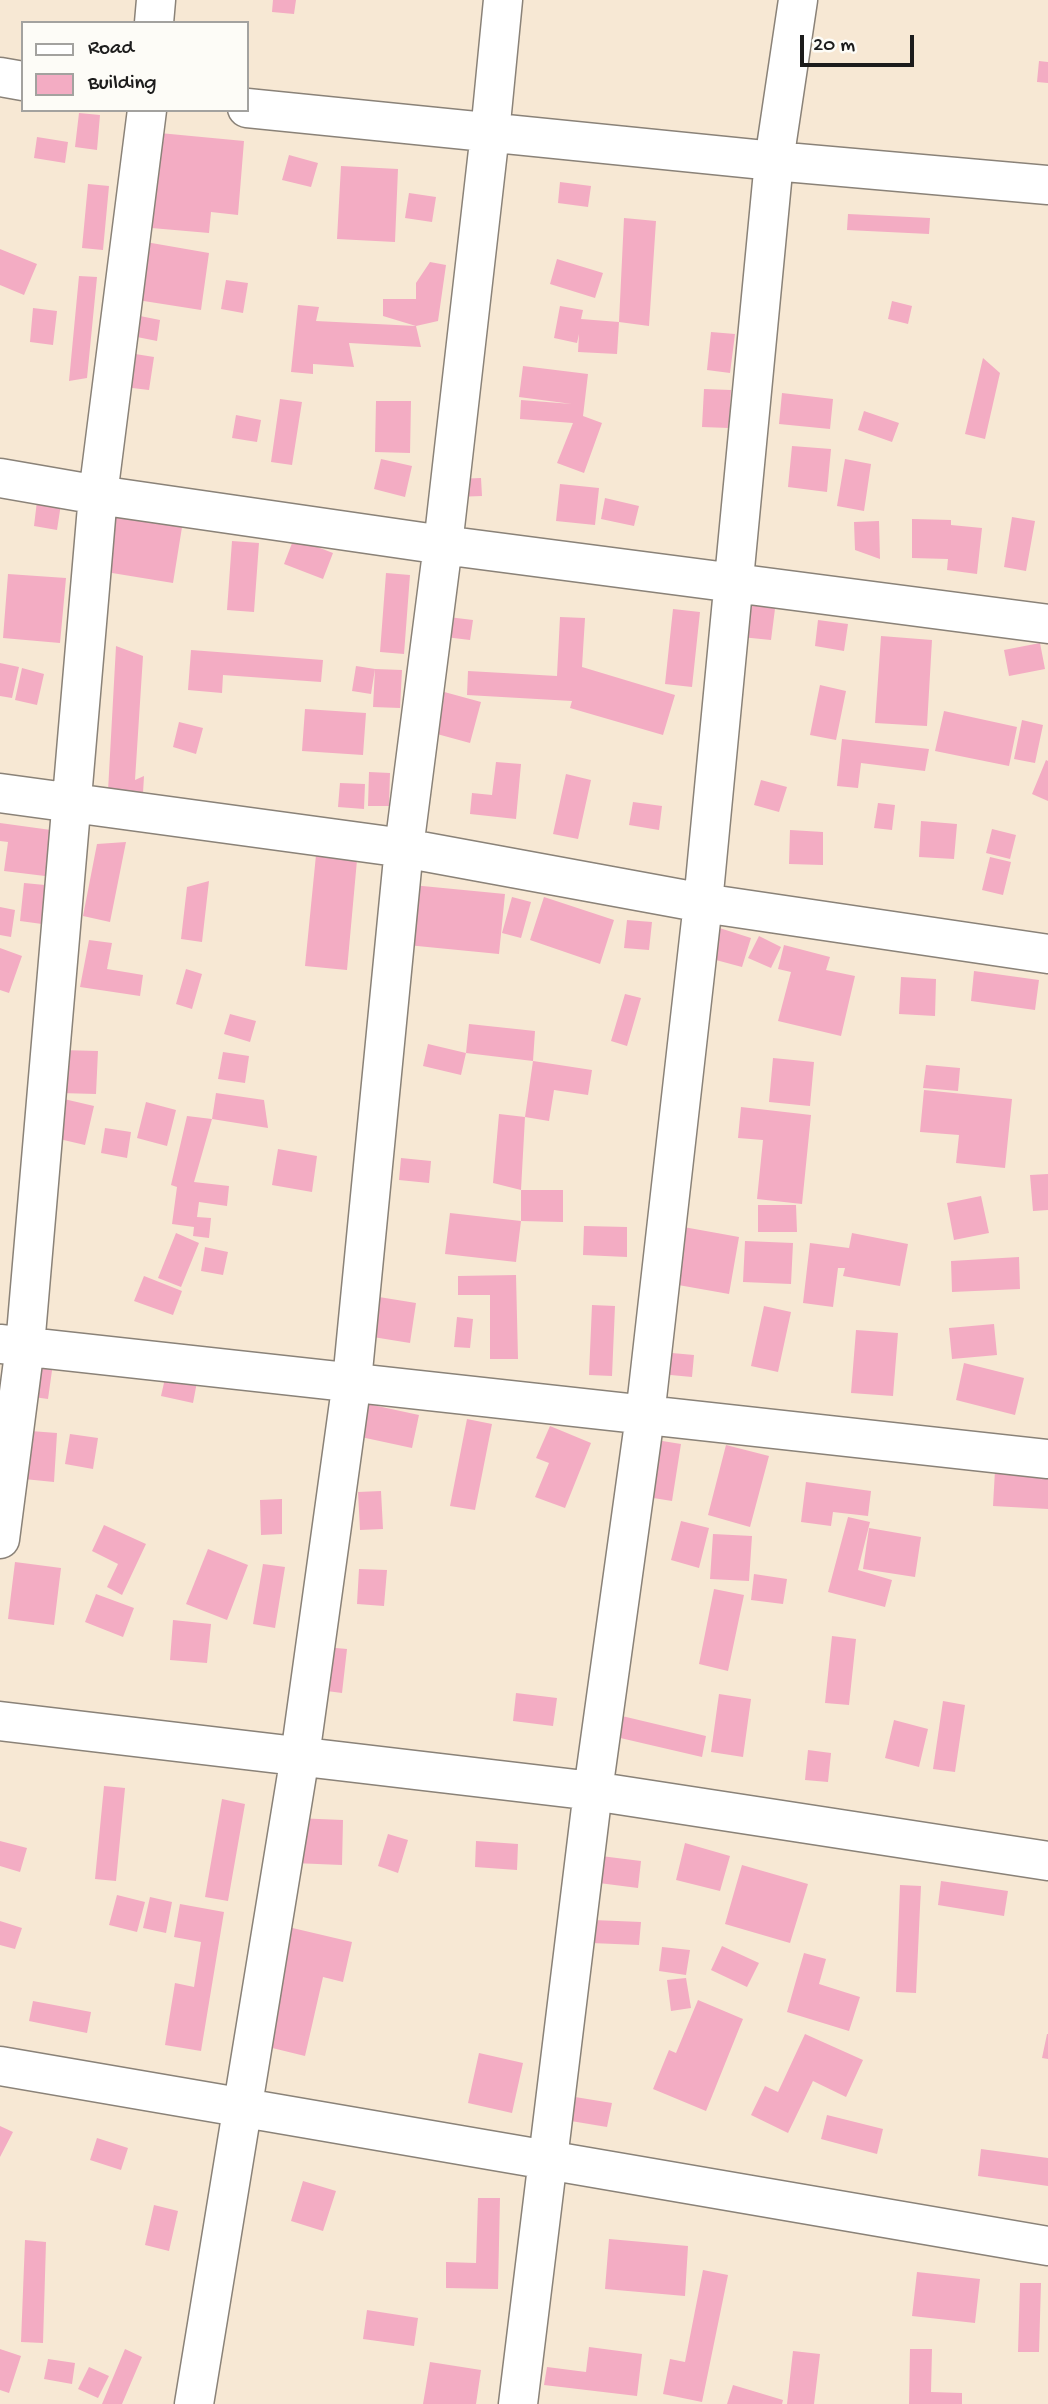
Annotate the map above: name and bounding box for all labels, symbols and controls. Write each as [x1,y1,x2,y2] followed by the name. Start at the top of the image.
[21,21,248,112] legend
[803,21,917,65] scale bar
[813,34,855,59] text: 20 m
[88,37,134,62] text: Road
[88,72,157,97] text: Building

